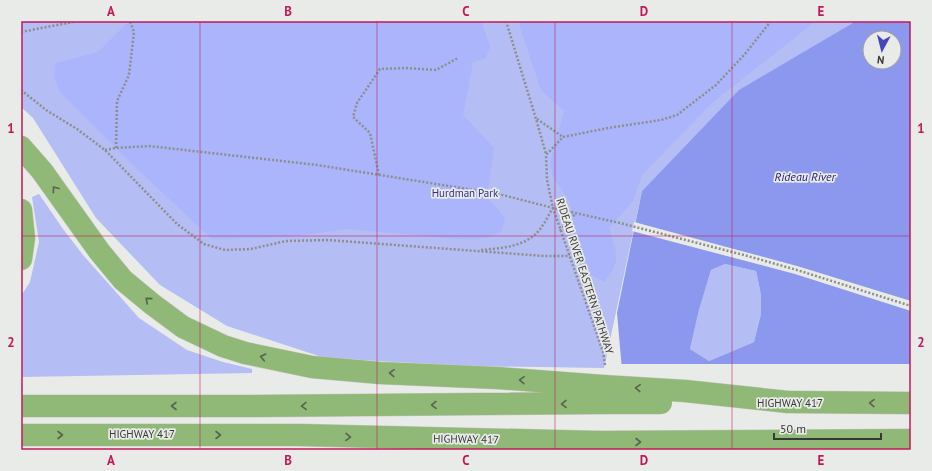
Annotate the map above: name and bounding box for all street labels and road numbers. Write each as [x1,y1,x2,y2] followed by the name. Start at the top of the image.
[553,196,617,357] street label: RIDEAU RIVER EASTERN PATHWAY
[757,396,823,410] street label: HIGHWAY 417
[109,427,175,441] street label: HIGHWAY 417
[433,431,499,447] street label: HIGHWAY 417

